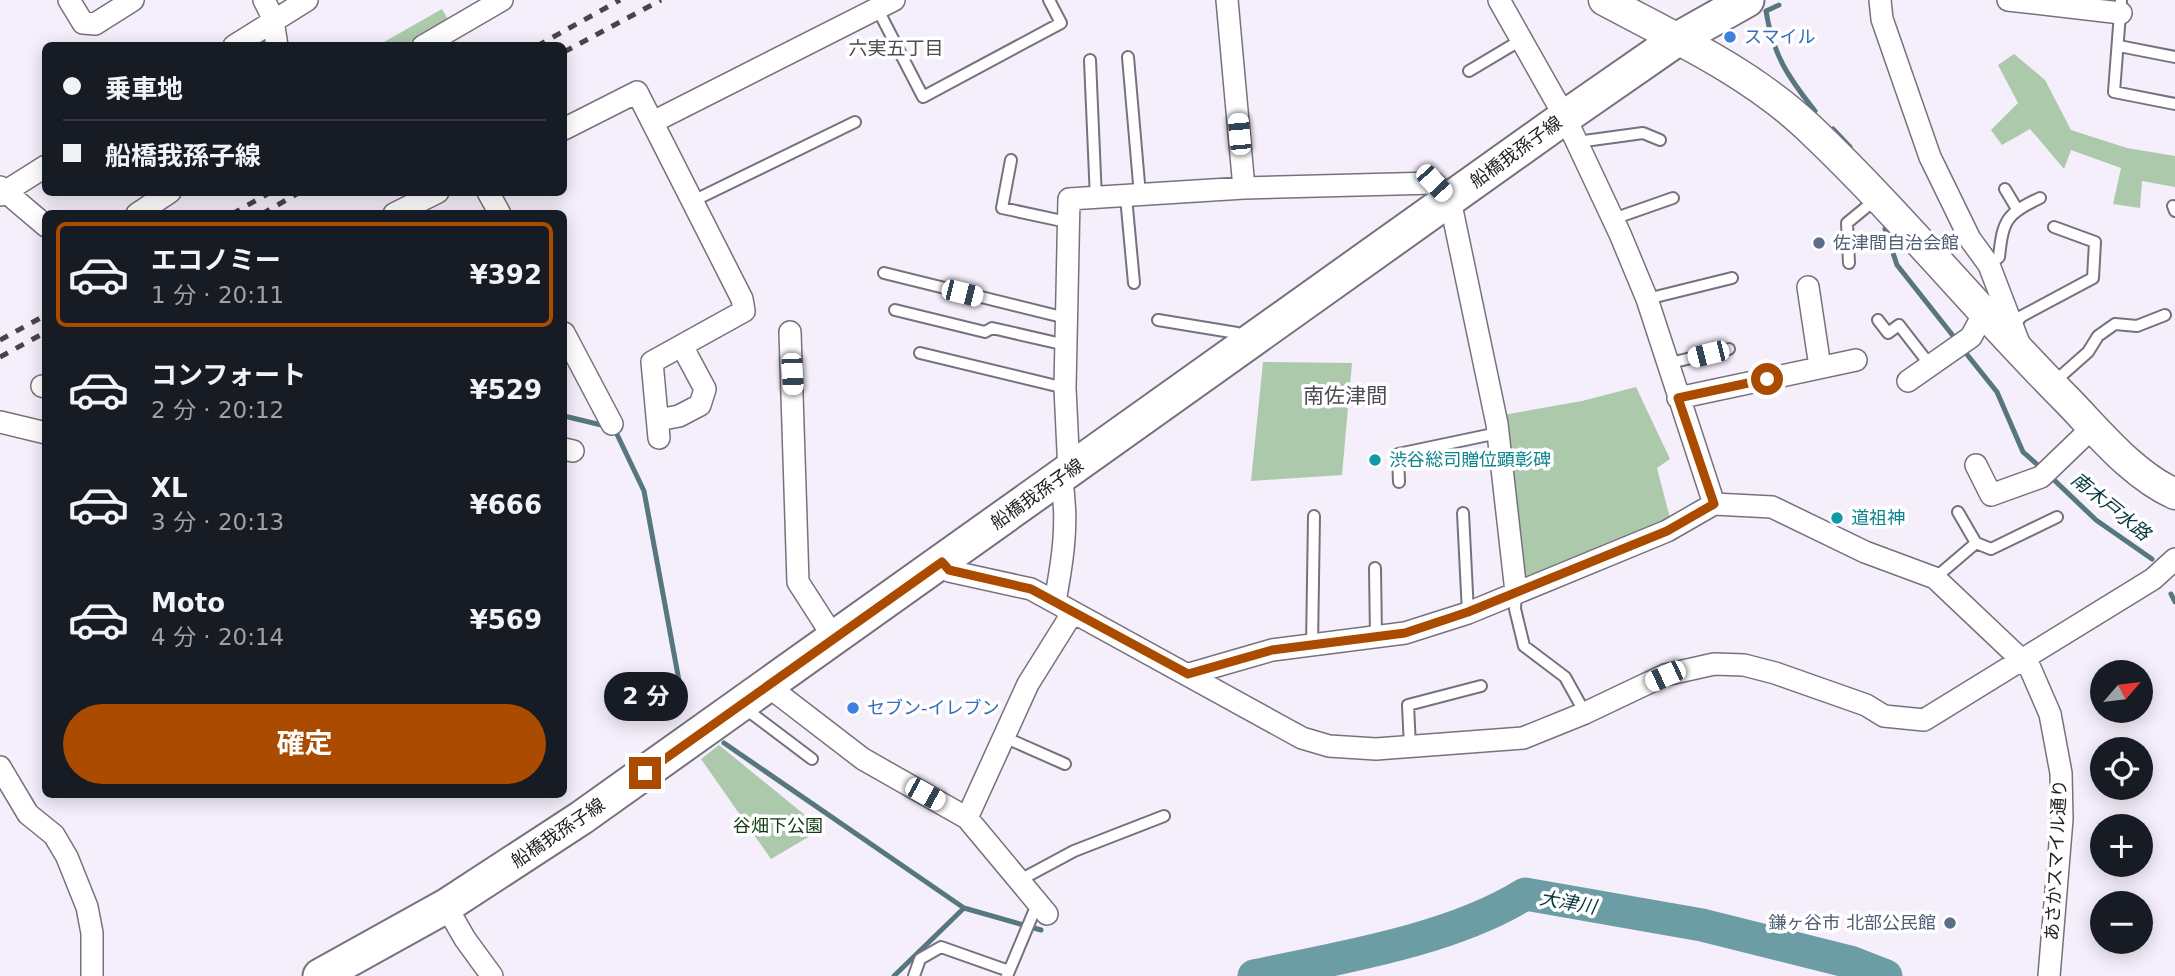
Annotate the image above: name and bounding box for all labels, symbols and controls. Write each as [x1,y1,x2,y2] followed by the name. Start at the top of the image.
[1744,26,1815,47] place label: スマイル
[1722,29,1738,45] marker: スマイル
[848,37,944,59] district label: 六実五丁目
[105,74,183,104] text: 乗車地
[1466,111,1566,192] street label: 船橋我孫子線
[1227,112,1252,156] car
[105,141,261,171] text: 船橋我孫子線
[1412,160,1457,206] car
[1833,232,1959,253] place label: 佐津間自治会館
[1811,235,1827,251] marker: 佐津間自治会館
[67,243,130,306] icon: car
[151,245,281,275] text: エコノミー
[470,260,542,290] text: ¥392
[940,278,985,308] car
[151,282,284,308] text: 1 分 · 20:11
[1686,339,1731,369] car
[781,352,804,396] car
[67,358,130,421] icon: car
[151,360,306,390] text: コンフォート
[1751,363,1783,395] route start
[470,375,542,405] text: ¥529
[1303,384,1387,408] district label: 南佐津間
[151,397,284,423] text: 2 分 · 20:12
[1389,449,1551,470] place label: 渋谷総司贈位顕彰碑
[1367,452,1383,468] marker: 渋谷総司贈位顕彰碑
[986,454,1087,533] street label: 船橋我孫子線
[2067,468,2156,546] water label: 南木戸水路
[67,473,130,536] icon: car
[151,473,188,503] text: XL
[470,490,542,520] text: ¥666
[1851,507,1905,528] place label: 道祖神
[151,509,284,535] text: 3 分 · 20:13
[1829,510,1845,526] marker: 道祖神
[67,588,130,651] icon: car
[151,588,225,618] text: Moto
[470,605,542,635] text: ¥569
[151,624,284,650] text: 4 分 · 20:14
[1642,658,1689,694] car
[2090,660,2152,723] north arrow
[2090,660,2153,954] map controls
[603,672,687,720] callout: 2 分
[622,683,670,709] text: 2 分
[867,697,1000,718] place label: セブン-イレブン
[845,700,861,716] marker: セブン-イレブン
[63,704,546,784] button: 確定
[2090,737,2153,800] button: locate
[629,757,661,789] route end
[902,775,949,813] car
[2041,779,2070,941] street label: あさかスマイル通り
[507,794,608,871] street label: 船橋我孫子線
[2090,814,2153,877] button: +
[733,815,823,836] park label: 谷畑下公園
[1538,886,1600,918] water label: 大津川
[2090,891,2153,954] button: −
[1768,912,1936,933] place label: 鎌ヶ谷市 北部公民館
[1942,915,1958,931] marker: 鎌ヶ谷市 北部公民館

